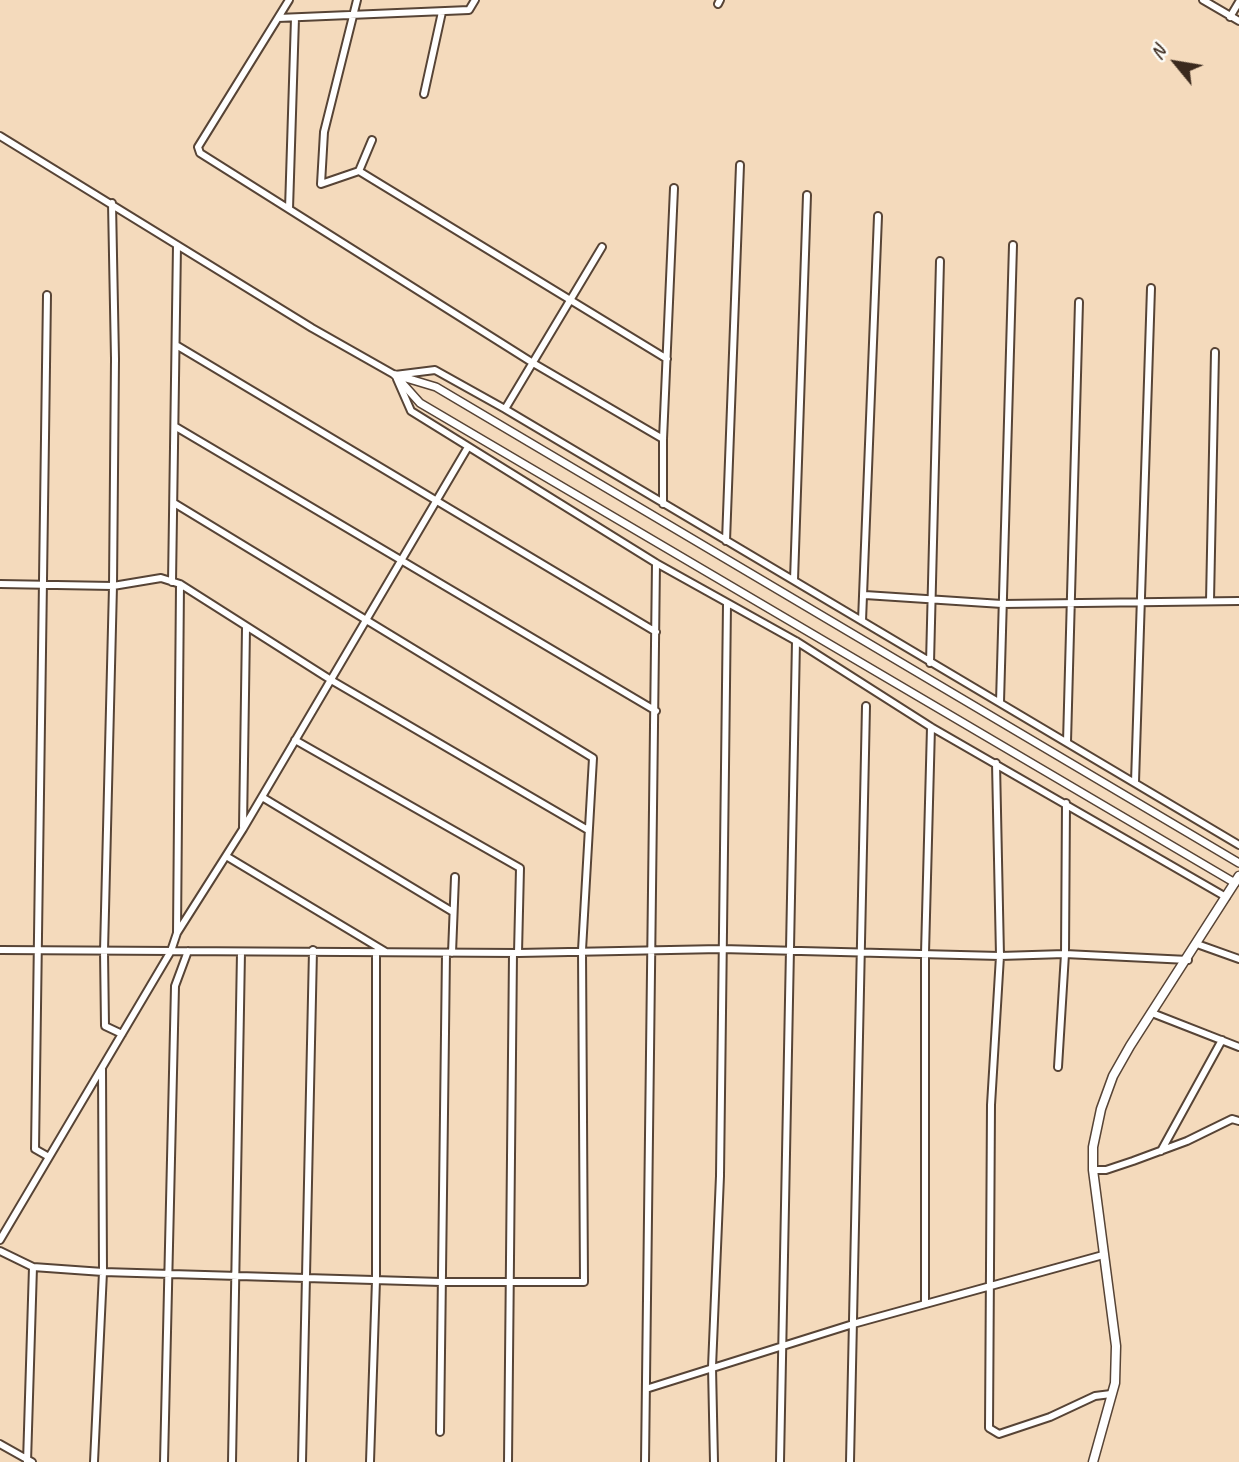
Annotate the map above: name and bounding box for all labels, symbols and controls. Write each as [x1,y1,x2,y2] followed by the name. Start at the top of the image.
[1141,28,1211,98] north arrow
[1144,41,1171,64] text: N

